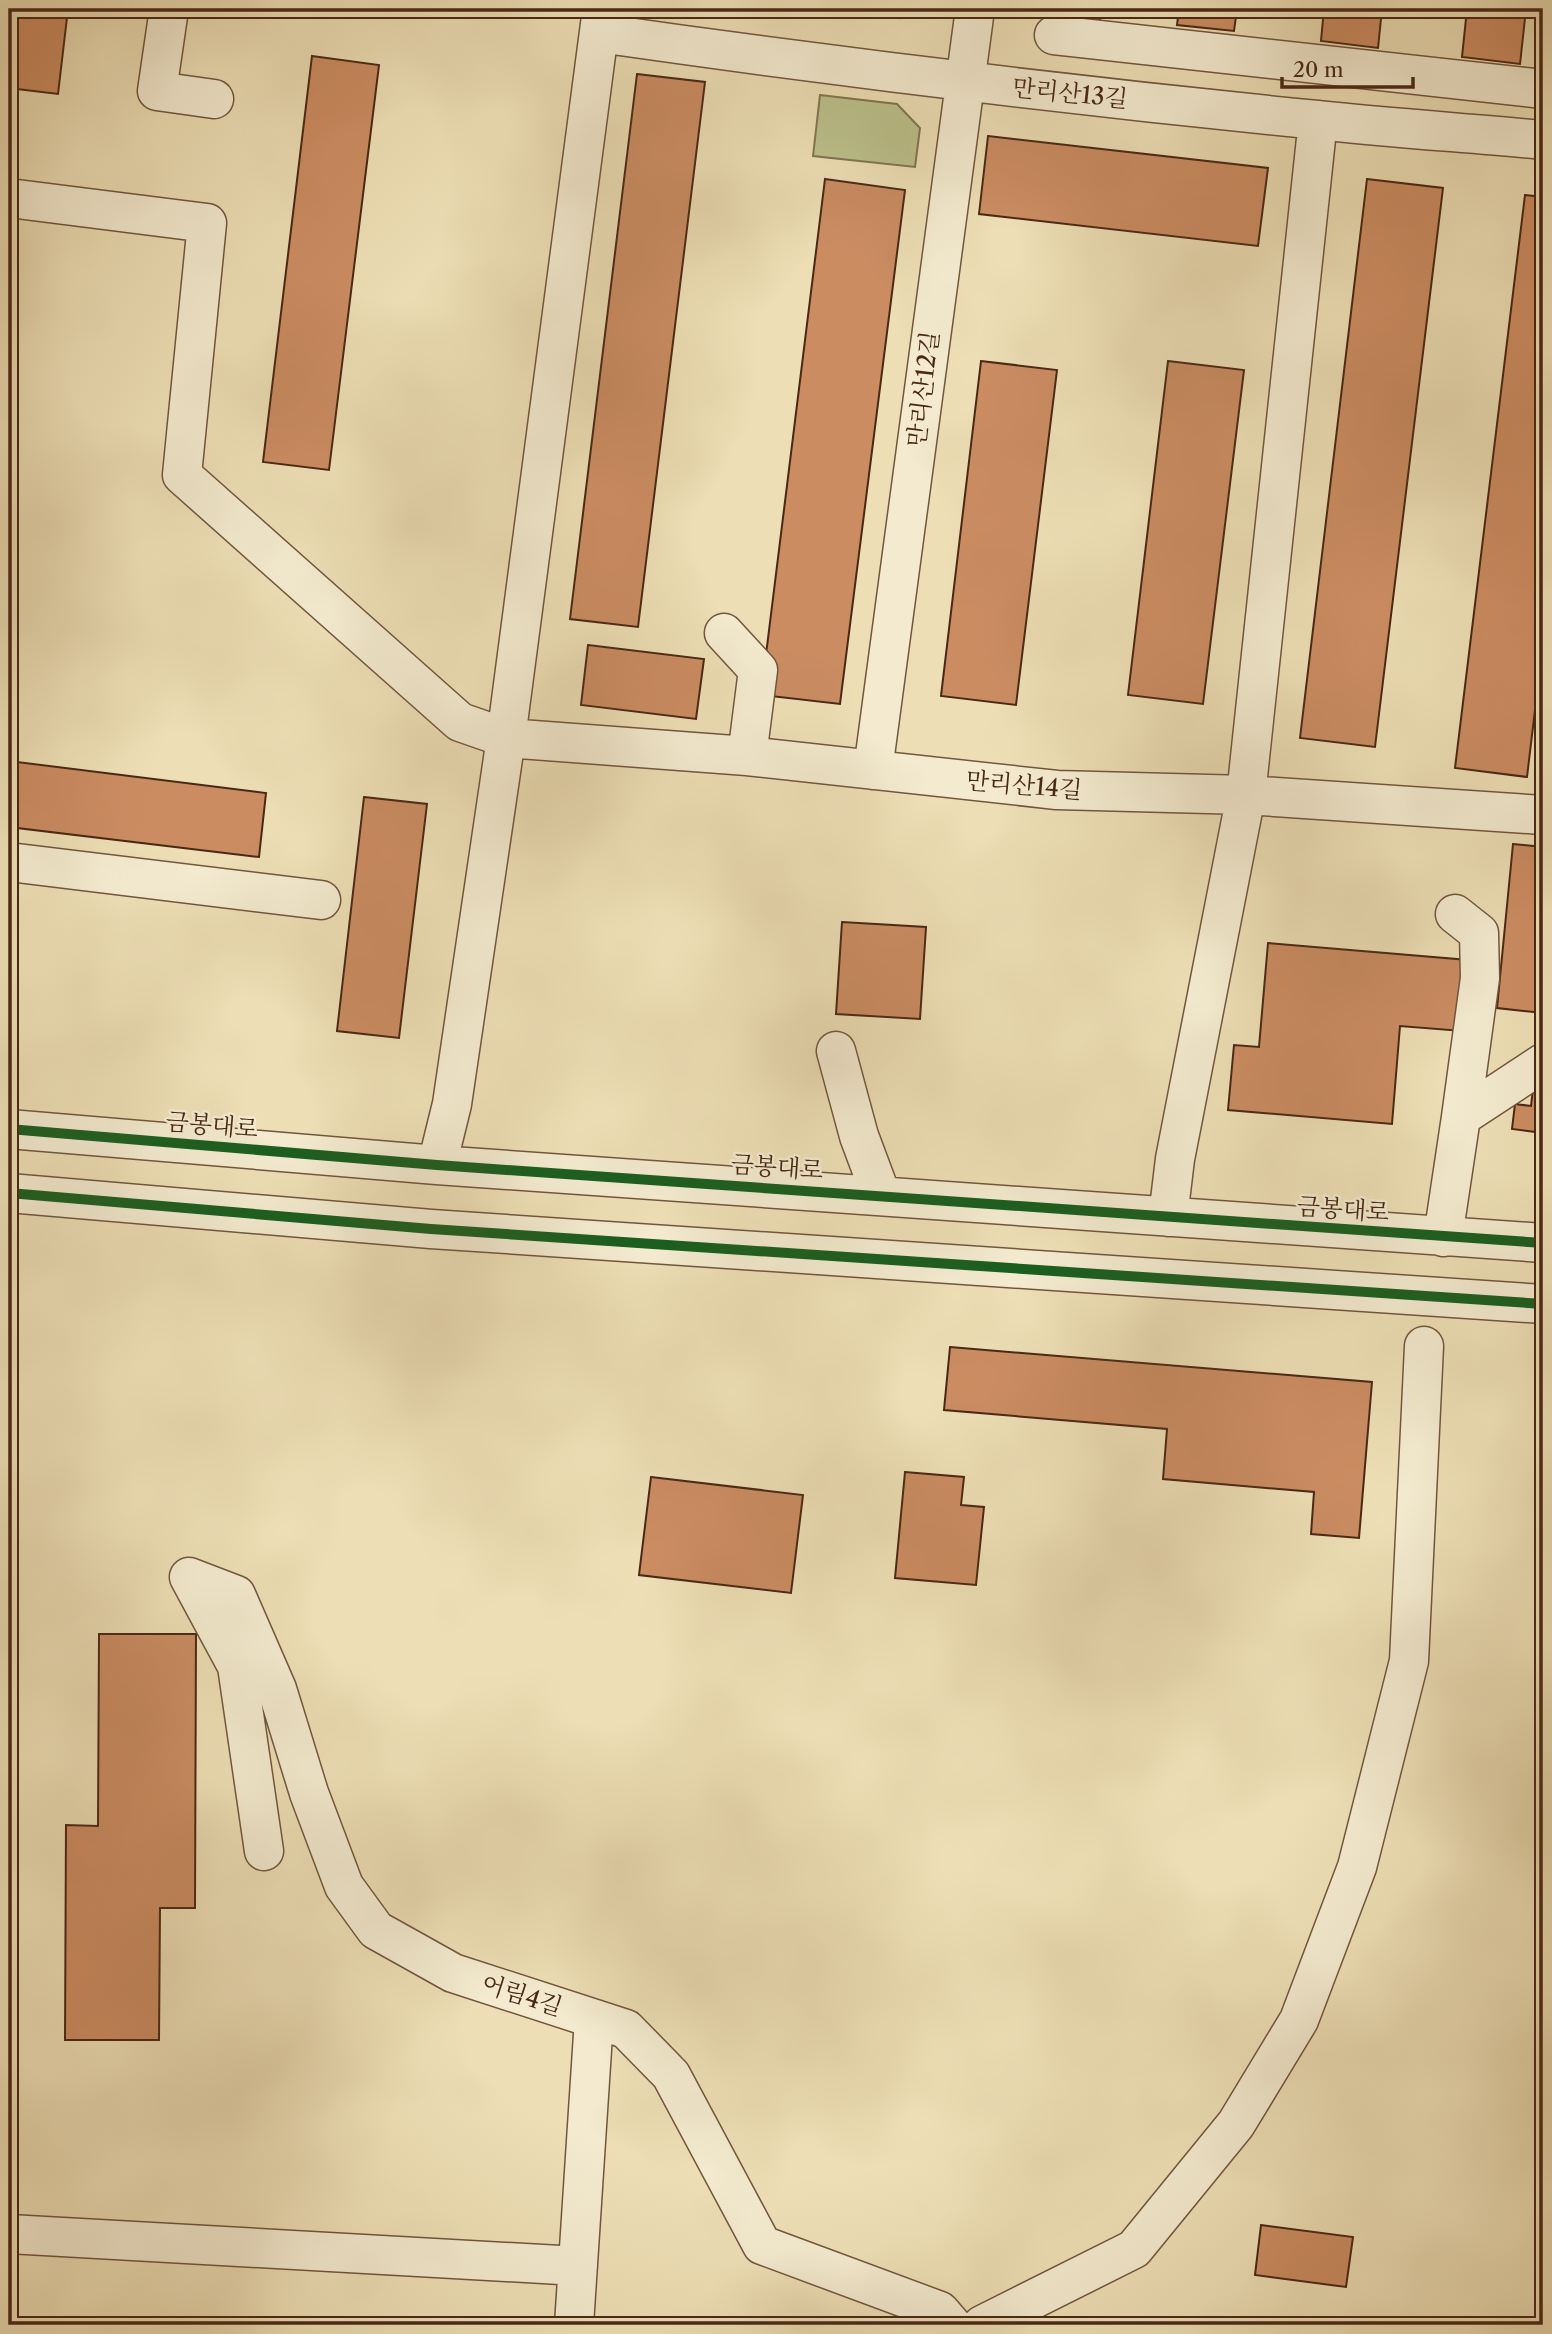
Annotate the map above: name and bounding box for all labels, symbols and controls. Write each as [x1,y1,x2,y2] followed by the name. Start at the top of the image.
[1282,46,1414,90] scale bar
[1293,57,1344,82] text: 20 m
[1011,73,1129,113] street label: 만리산13길
[902,329,944,449] street label: 만리산12길
[965,765,1083,805] street label: 만리산14길
[165,1107,259,1143] street label: 금봉대로
[730,1149,824,1185] street label: 금봉대로
[1296,1191,1390,1227] street label: 금봉대로
[478,1968,566,2022] street label: 어림4길

